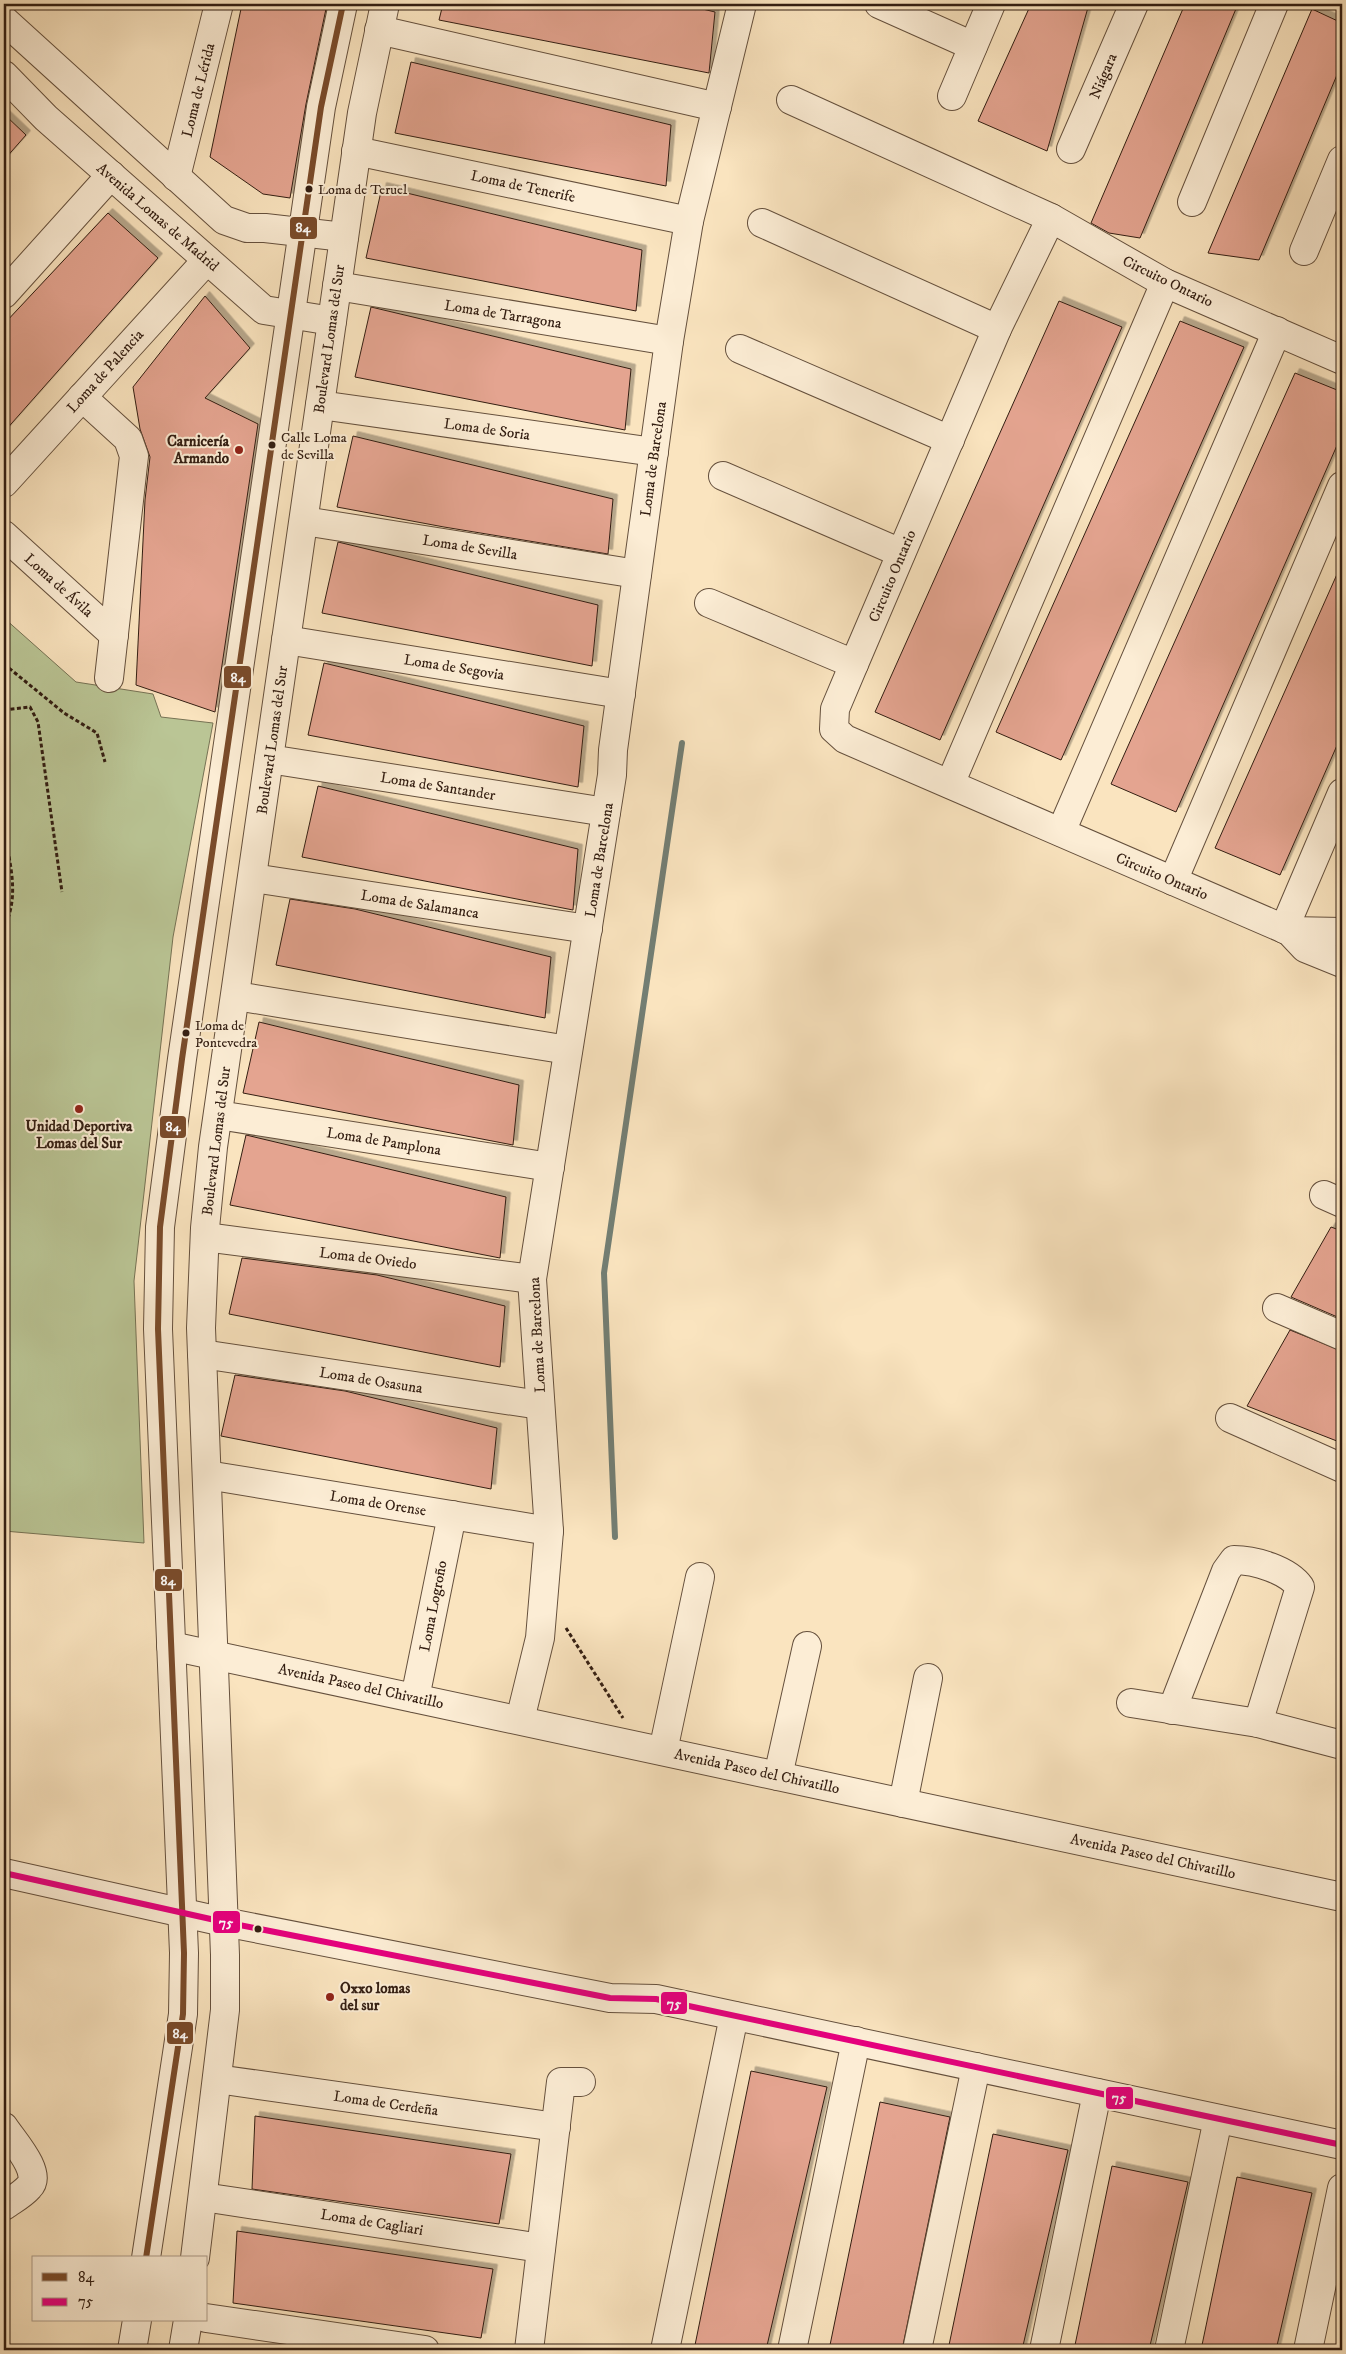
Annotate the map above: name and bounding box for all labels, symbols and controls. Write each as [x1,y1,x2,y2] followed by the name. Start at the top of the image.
[178,41,219,139] street label: Loma de Lérida
[1085,50,1122,102] street label: Niágara
[92,159,223,276] street label: Avenida Lomas de Madrid
[469,166,577,207] street label: Loma de Tenerife
[318,181,408,199] place label: Loma de Teruel
[304,184,314,194] marker: Loma de Teruel
[289,216,318,240] line badge: 84
[295,219,311,237] text: 84
[1119,251,1216,312] street label: Circuito Ontario
[310,263,349,415] street label: Boulevard Lomas del Sur
[443,296,564,333] street label: Loma de Tarragona
[63,325,148,417] street label: Loma de Palencia
[636,400,671,518] street label: Loma de Barcelona
[443,414,532,445] street label: Loma de Soria
[281,429,347,464] place label: Calle Loma de Sevilla
[167,432,230,468] place label: Carnicería Armando
[267,440,277,450] marker: Calle Loma de Sevilla
[233,444,245,456] marker: Carnicería Armando
[864,527,920,625] street label: Circuito Ontario
[421,531,519,564] street label: Loma de Sevilla
[20,549,98,622] street label: Loma de Ávila
[402,650,506,685] street label: Loma de Segovia
[253,664,292,816] street label: Boulevard Lomas del Sur
[223,665,252,689] line badge: 84
[230,669,246,687] text: 84
[379,768,497,805] street label: Loma de Santander
[581,801,618,919] street label: Loma de Barcelona
[1113,848,1211,904] street label: Circuito Ontario
[360,886,481,923] street label: Loma de Salamanca
[195,1017,257,1052] place label: Loma de Pontevedra
[181,1028,191,1038] marker: Loma de Pontevedra
[198,1065,235,1217] street label: Boulevard Lomas del Sur
[73,1103,85,1115] marker: Unidad Deportiva Lomas del Sur
[159,1115,187,1139] line badge: 84
[26,1117,133,1153] place label: Unidad Deportiva Lomas del Sur
[165,1118,181,1136] text: 84
[325,1123,443,1160] street label: Loma de Pamplona
[318,1243,418,1274] street label: Loma de Oviedo
[525,1276,550,1393] street label: Loma de Barcelona
[318,1363,425,1398] street label: Loma de Osasuna
[328,1486,427,1520] street label: Loma de Orense
[415,1559,452,1653] street label: Loma Logroño
[154,1568,183,1592] line badge: 84
[160,1572,176,1590] text: 84
[276,1660,445,1713] street label: Avenida Paseo del Chivatillo
[672,1745,841,1798] street label: Avenida Paseo del Chivatillo
[1068,1830,1237,1883] street label: Avenida Paseo del Chivatillo
[212,1910,241,1934] line badge: 75
[219,1914,233,1932] text: 75
[253,1924,263,1934] unlabelled marker
[340,1979,410,2015] place label: Oxxo lomas del sur
[324,1991,336,2003] marker: Oxxo lomas del sur
[660,1991,688,2015] line badge: 75
[667,1995,681,2013] text: 75
[166,2021,194,2045] line badge: 84
[172,2025,188,2043] text: 84
[1105,2086,1134,2110] line badge: 75
[332,2087,440,2120] street label: Loma de Cerdeña
[1112,2089,1126,2107] text: 75
[319,2205,425,2240] street label: Loma de Cagliari
[32,2256,208,2322] legend
[78,2268,95,2287] text: 84
[78,2292,94,2311] text: 75

